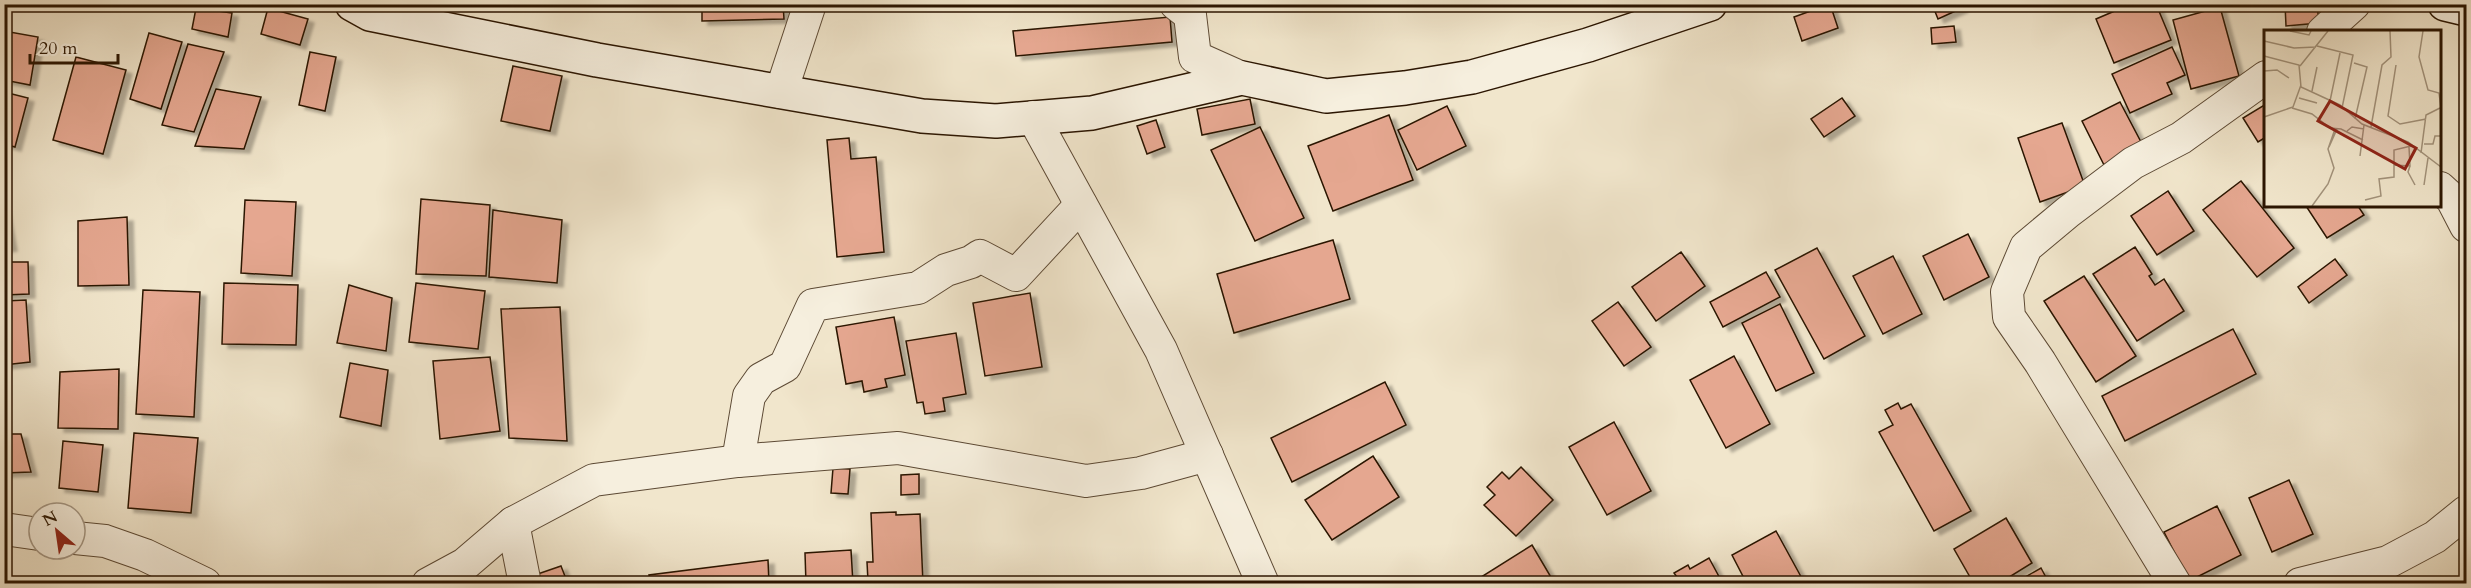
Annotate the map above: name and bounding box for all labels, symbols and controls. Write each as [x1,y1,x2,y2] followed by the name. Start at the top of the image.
[30,27,118,65] scale bar
[2264,30,2441,207] inset map
[39,36,78,61] text: 20 m
[27,501,87,561] north arrow
[39,506,62,532] text: N

